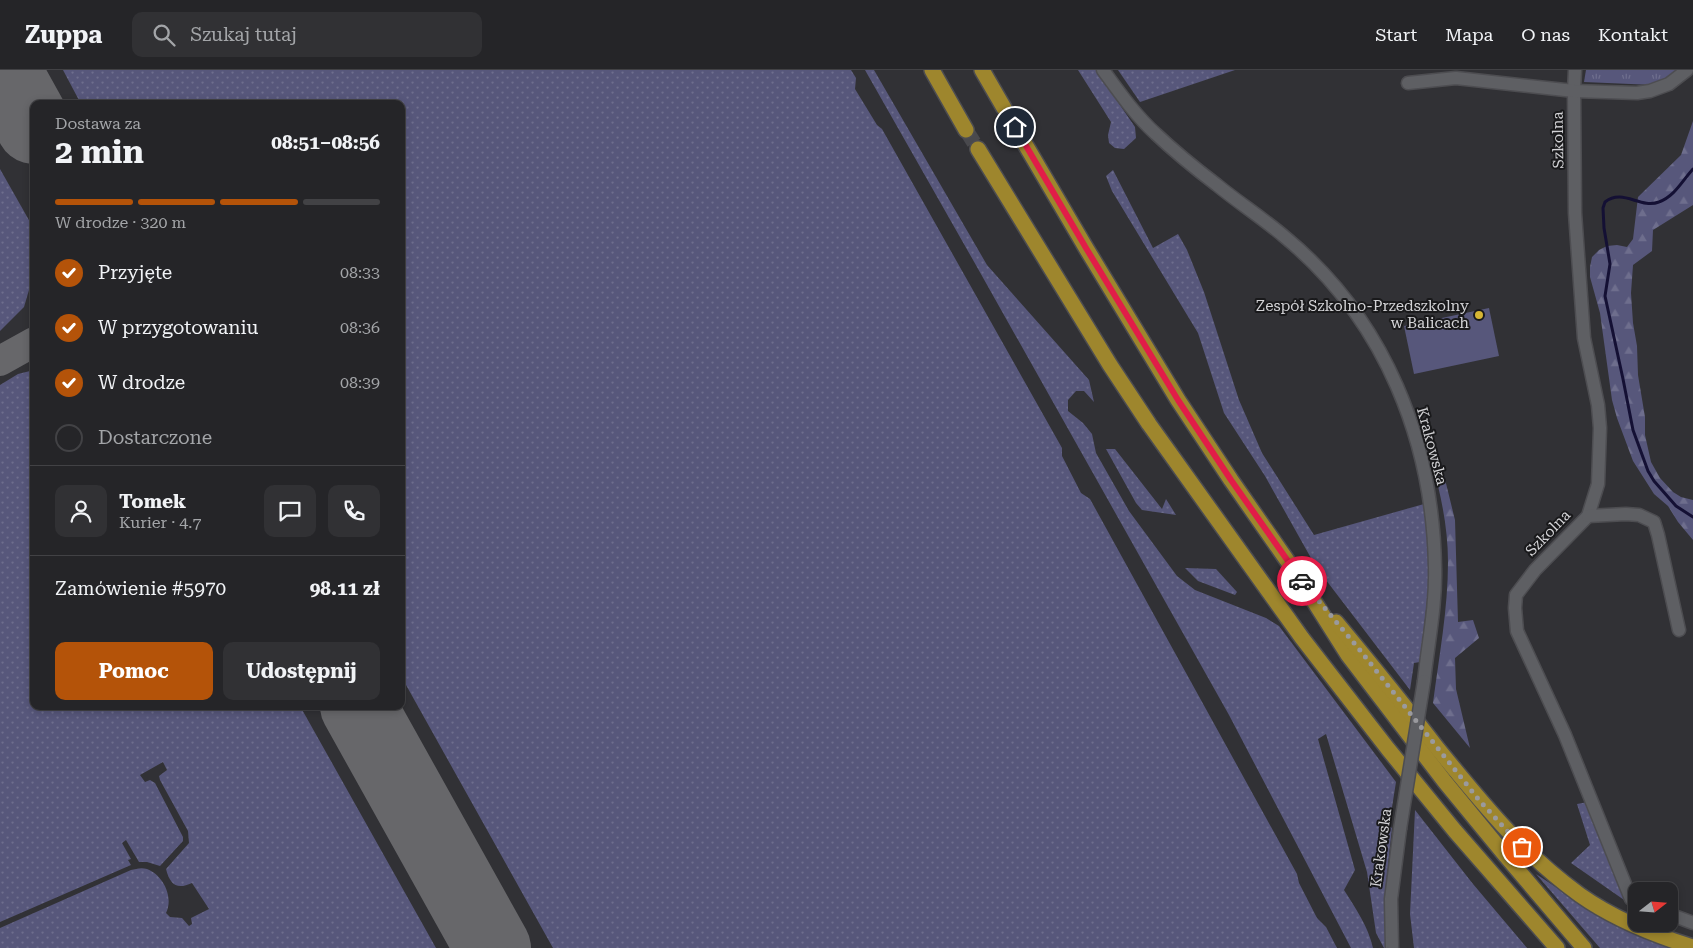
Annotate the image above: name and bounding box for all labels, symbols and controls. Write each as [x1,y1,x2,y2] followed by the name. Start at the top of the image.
[132,12,482,57] search box
[25,21,102,49] text: Zuppa
[150,21,178,49] icon: search
[190,23,297,46] text: Szukaj tutaj
[1375,24,1417,45] text: Start
[1445,24,1493,45] text: Mapa
[1521,24,1570,45] text: O nas
[1598,24,1668,45] text: Kontakt
[994,106,1036,148] pin
[1549,111,1567,169] street label: Szkolna
[1001,113,1029,141] icon: home
[55,114,141,133] text: Dostawa za
[271,131,380,154] text: 08:51–08:56
[55,133,144,171] text: 2 min
[55,213,186,232] text: W drodze · 320 m
[55,259,83,287] icon: check
[98,261,172,284] text: Przyjęte
[340,263,380,282] text: 08:33
[1256,297,1469,332] place label: Zespół Szkolno-Przedszkolny w Balicach
[1473,309,1485,321] marker: Zespół Szkolno-Przedszkolny w Balicach
[55,314,83,342] icon: check
[98,316,258,339] text: W przygotowaniu
[340,318,380,337] text: 08:36
[55,369,83,397] icon: check
[98,371,185,394] text: W drodze
[340,373,380,392] text: 08:39
[1413,405,1451,487] street label: Krakowska
[98,426,212,449] text: Dostarczone
[55,485,107,537] button: person
[264,485,316,537] button: chat
[328,485,380,537] button: phone
[119,490,186,513] text: Tomek
[1522,506,1574,560] street label: Szkolna
[119,513,201,532] text: Kurier · 4.7
[1277,556,1327,606] courier
[1288,567,1316,595] icon: car
[55,577,226,600] text: Zamówienie #5970
[310,577,380,600] text: 98.11 zł
[55,642,213,700] button: Pomoc
[223,642,380,700] button: Udostępnij
[1367,807,1395,889] street label: Krakowska
[1501,826,1543,868] pin
[1508,833,1536,861] icon: bag
[1628,882,1678,932] north arrow
[1628,882,1678,932] map controls

